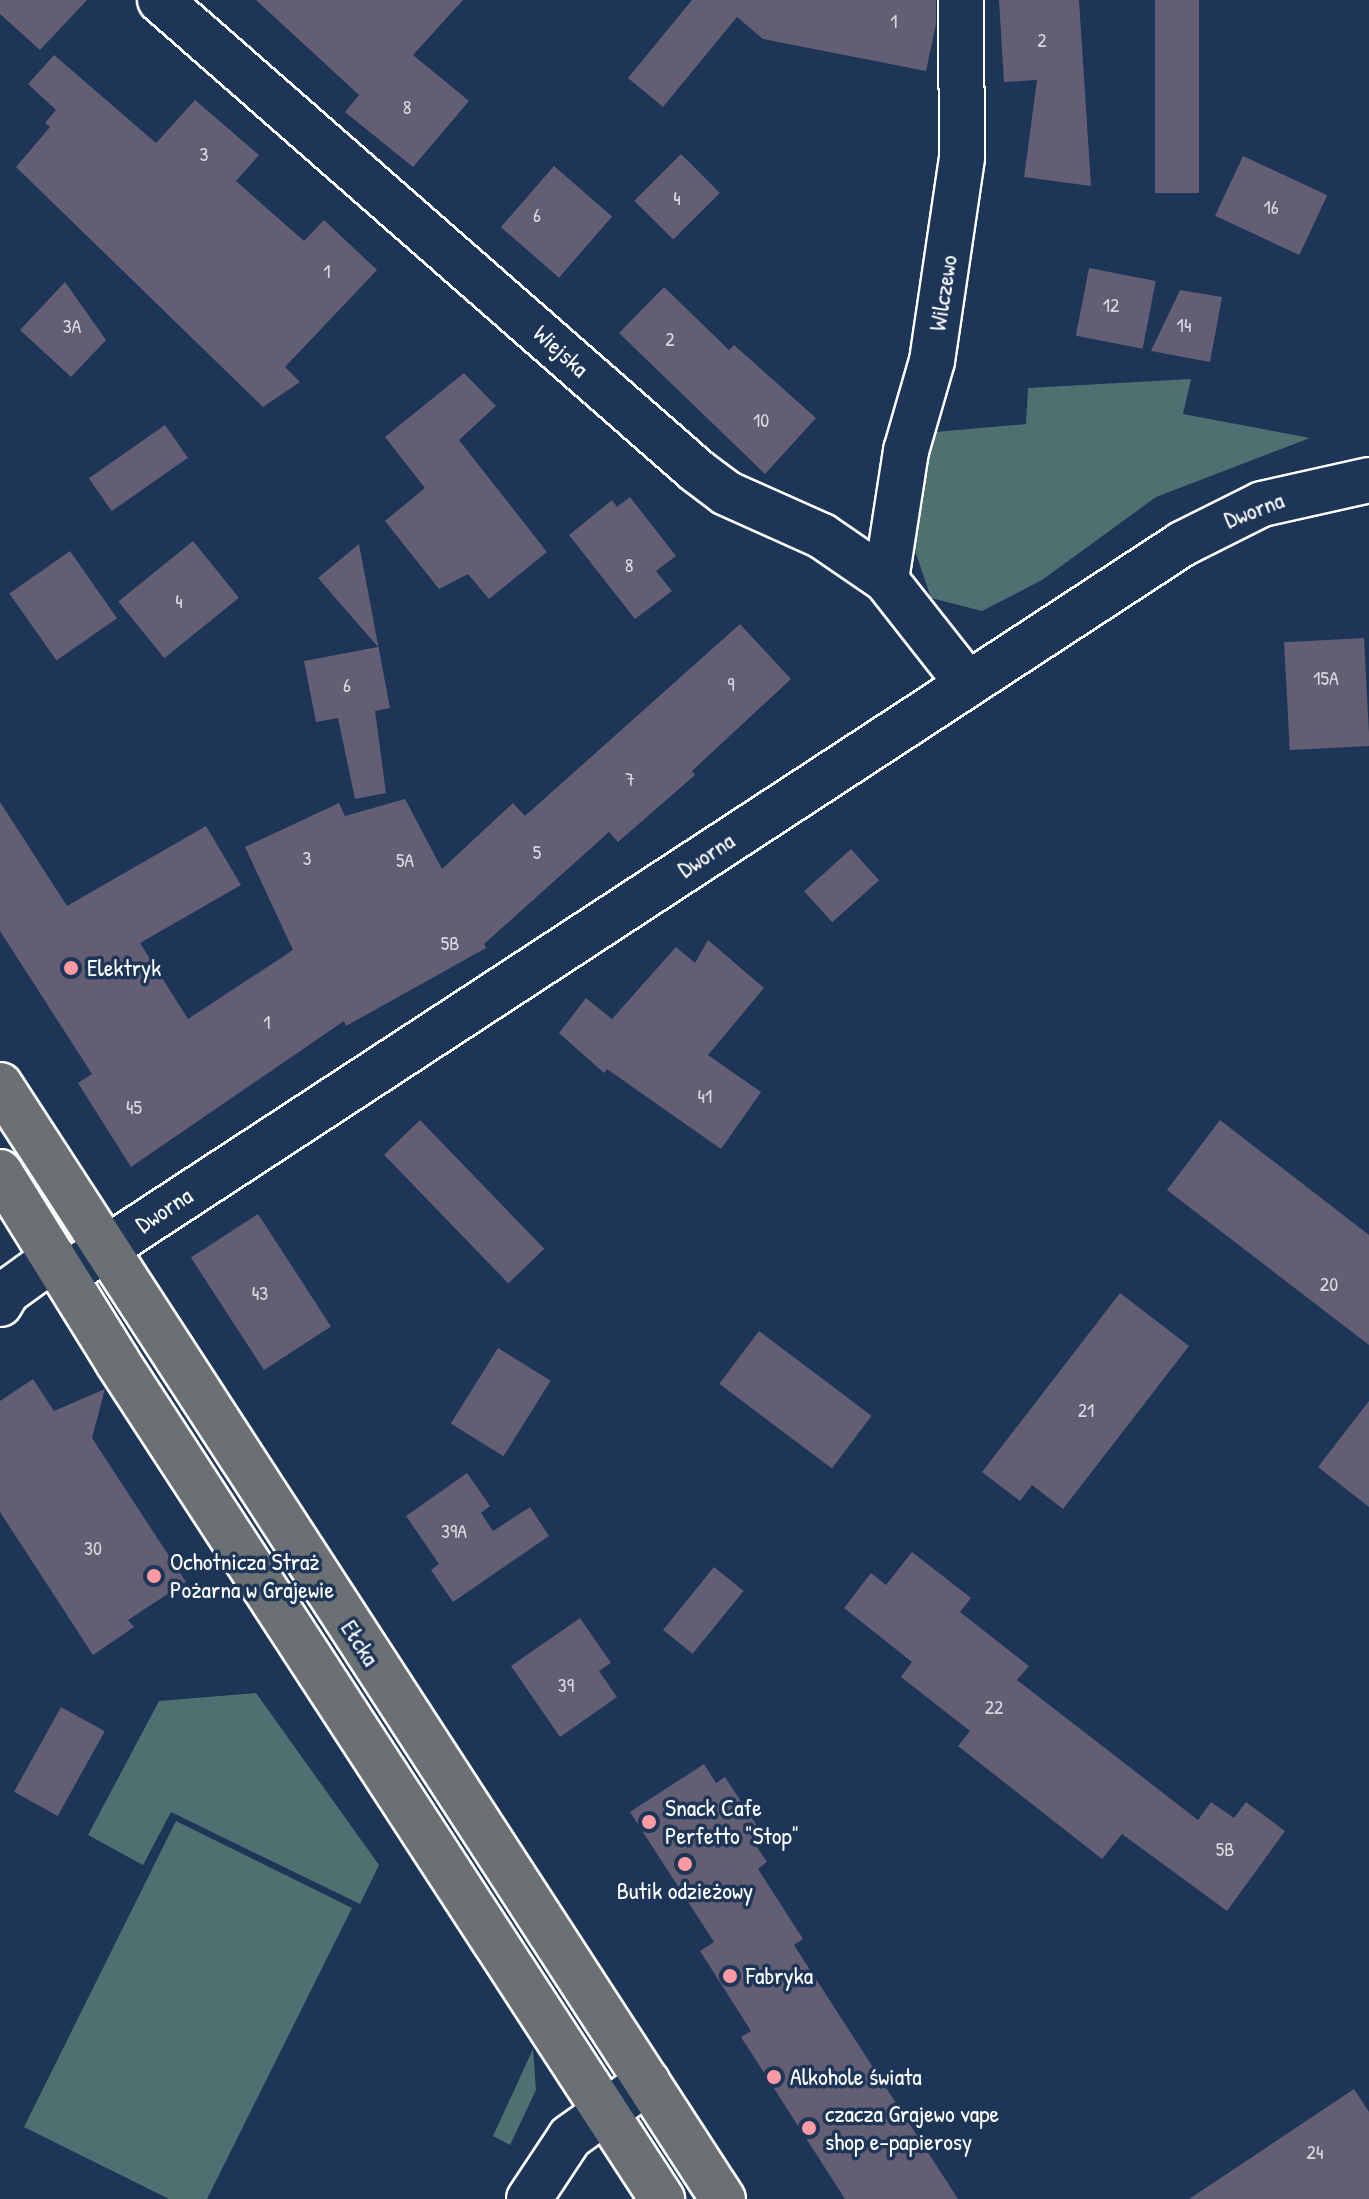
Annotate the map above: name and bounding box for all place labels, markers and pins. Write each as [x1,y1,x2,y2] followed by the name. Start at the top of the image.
[87,954,161,982] place label: Elektryk
[62,959,80,977] marker: Elektryk
[170,1548,334,1604] place label: Ochotnicza Straż Pożarna w Grajewie
[145,1567,163,1585] marker: Ochotnicza Straż Pożarna w Grajewie
[665,1794,799,1850] place label: Snack Cafe Perfetto "Stop"
[640,1813,658,1831] marker: Snack Cafe Perfetto "Stop"
[676,1855,694,1873] marker: Butik odzieżowy
[617,1877,753,1905] place label: Butik odzieżowy
[746,1962,813,1990] place label: Fabryka
[721,1967,739,1985] marker: Fabryka
[790,2063,922,2091] place label: Alkohole świata
[765,2068,783,2086] marker: Alkohole świata
[825,2100,999,2156] place label: czacza Grajewo vape shop e-papierosy
[800,2119,818,2137] marker: czacza Grajewo vape shop e-papierosy

